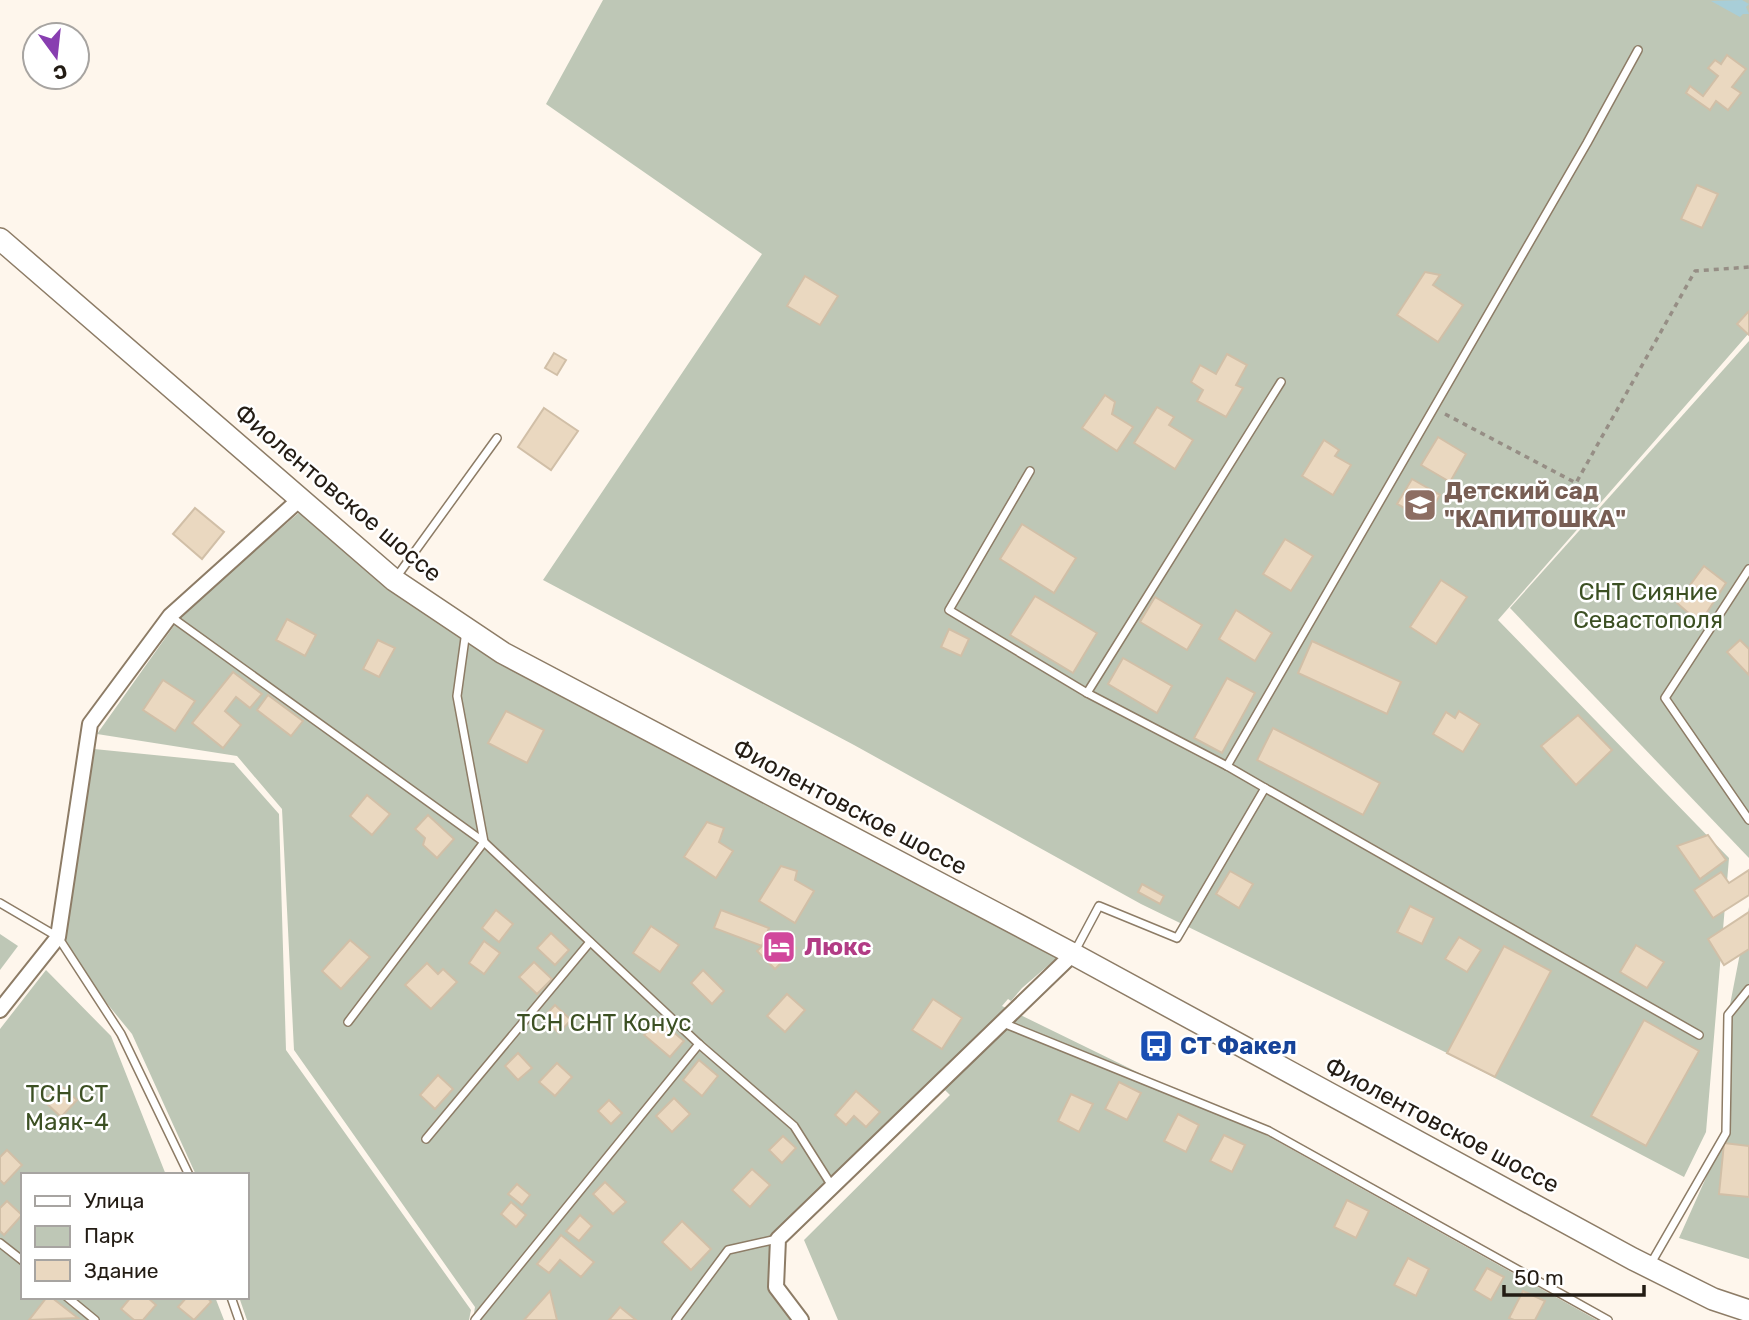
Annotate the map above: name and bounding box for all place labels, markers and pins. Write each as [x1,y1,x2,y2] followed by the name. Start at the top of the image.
[1444,477,1626,533] place label: Детский сад "КАПИТОШКА"
[1401,486,1439,524] school or university icon: Детский сад "КАПИТОШКА"
[760,928,798,966] hotel icon: Люкс
[804,933,871,961] place label: Люкс
[1137,1027,1175,1065] bus stop icon: СТ Факел
[1180,1032,1297,1060] place label: СТ Факел

